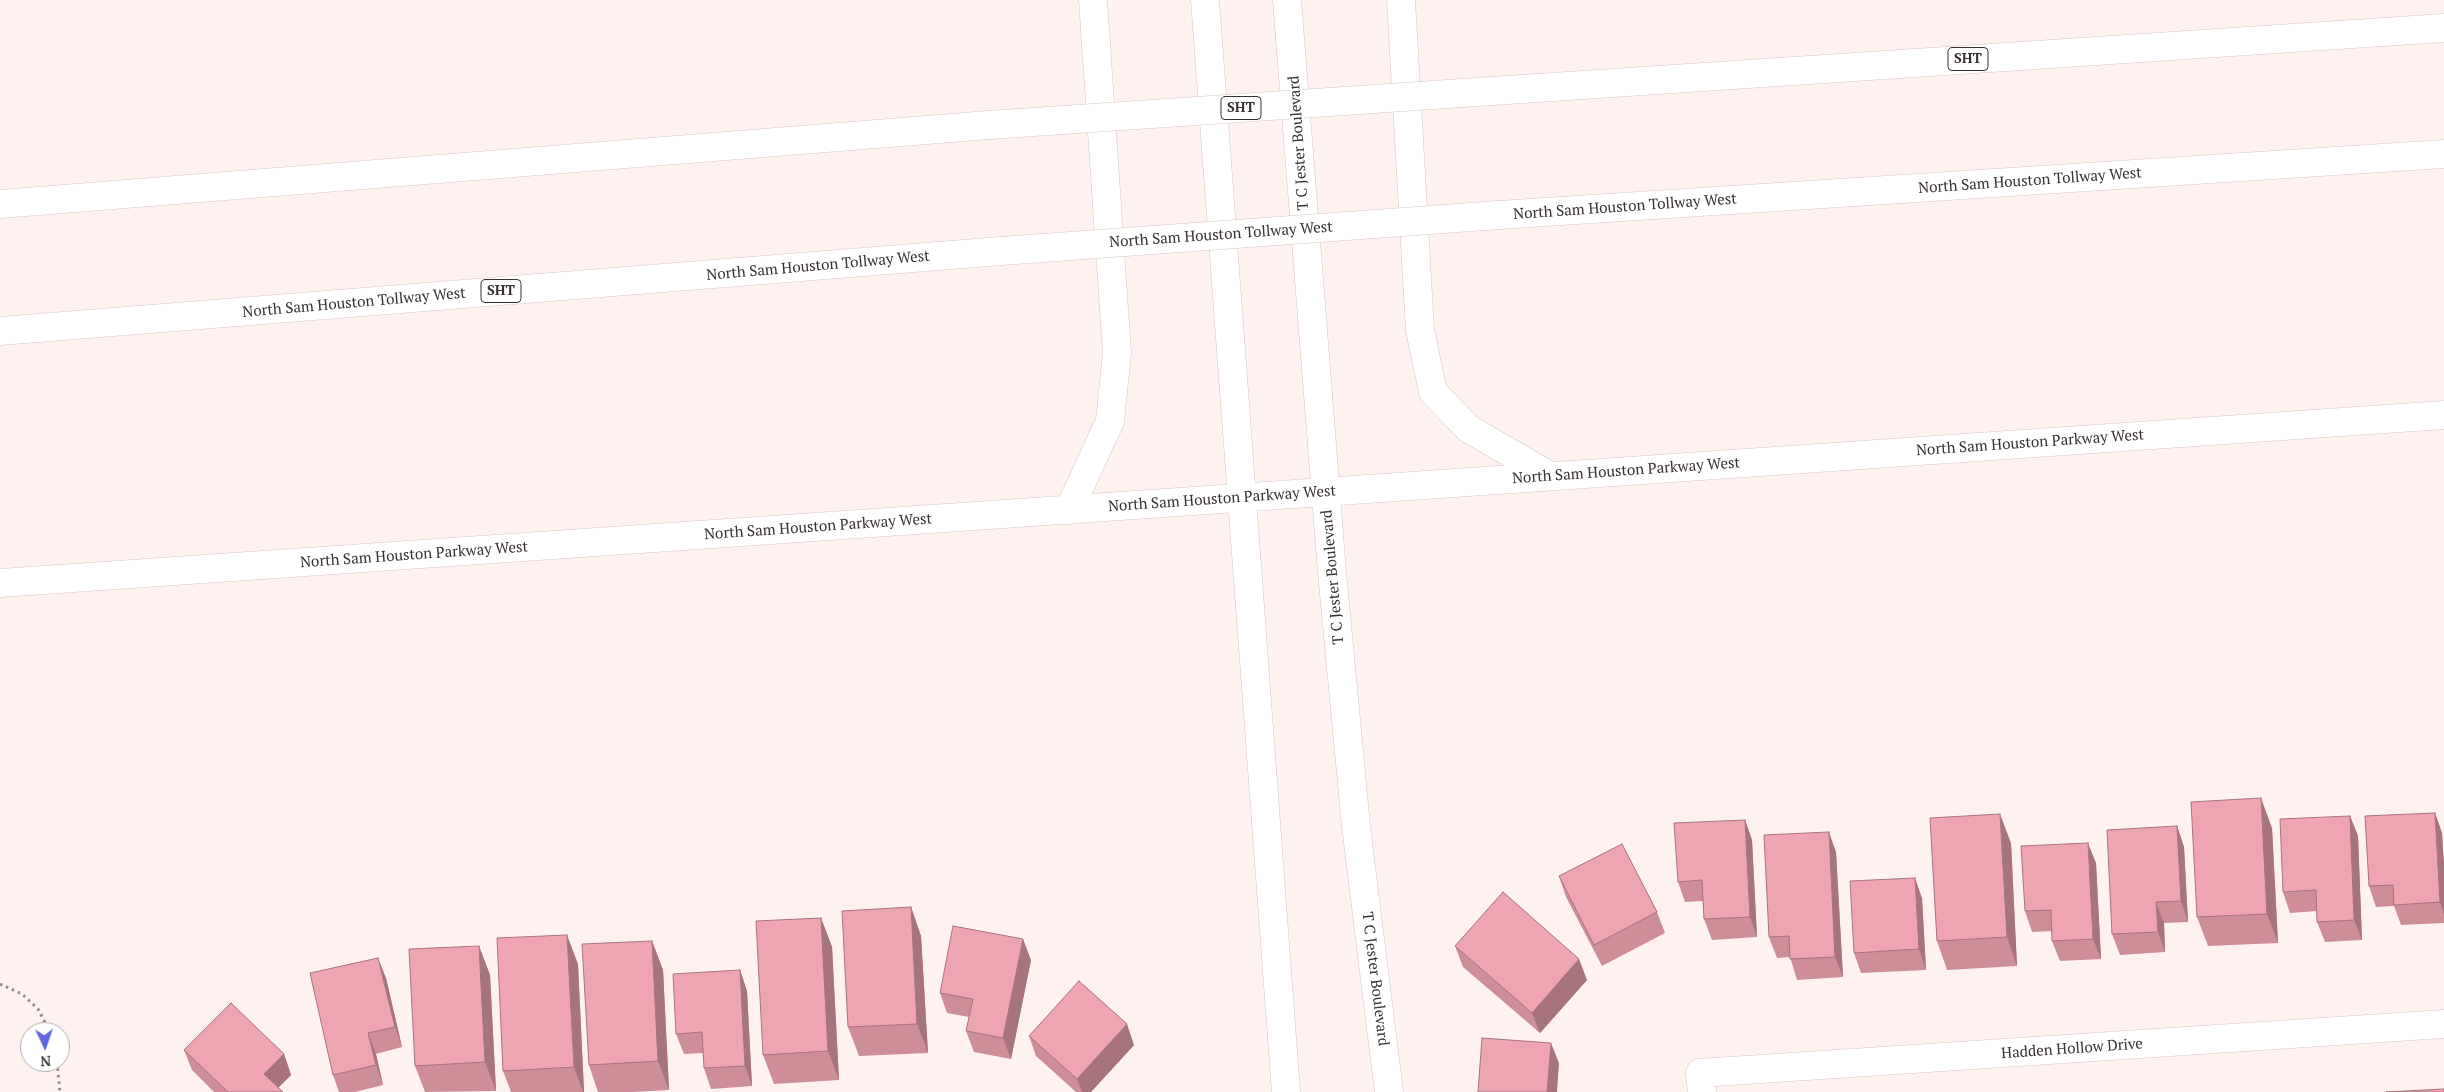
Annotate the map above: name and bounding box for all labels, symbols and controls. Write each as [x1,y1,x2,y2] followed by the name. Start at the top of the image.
[1948,48,1988,70] road number: SHT
[1285,75,1313,211] street label: T C Jester Boulevard
[1221,96,1261,120] road number: SHT
[1918,164,2142,198] street label: North Sam Houston Tollway West
[1513,190,1737,224] street label: North Sam Houston Tollway West
[1109,218,1333,252] street label: North Sam Houston Tollway West
[706,247,930,285] street label: North Sam Houston Tollway West
[481,280,521,302] road number: SHT
[242,284,466,322] street label: North Sam Houston Tollway West
[1915,426,2145,460] street label: North Sam Houston Parkway West
[1511,454,1741,488] street label: North Sam Houston Parkway West
[1107,482,1337,516] street label: North Sam Houston Parkway West
[1318,509,1348,645] street label: T C Jester Boulevard
[703,510,933,544] street label: North Sam Houston Parkway West
[299,538,529,572] street label: North Sam Houston Parkway West
[1358,911,1392,1047] street label: T C Jester Boulevard
[20,1022,70,1072] north arrow
[2001,1035,2143,1063] street label: Hadden Hollow Drive
[40,1052,52,1071] text: N

